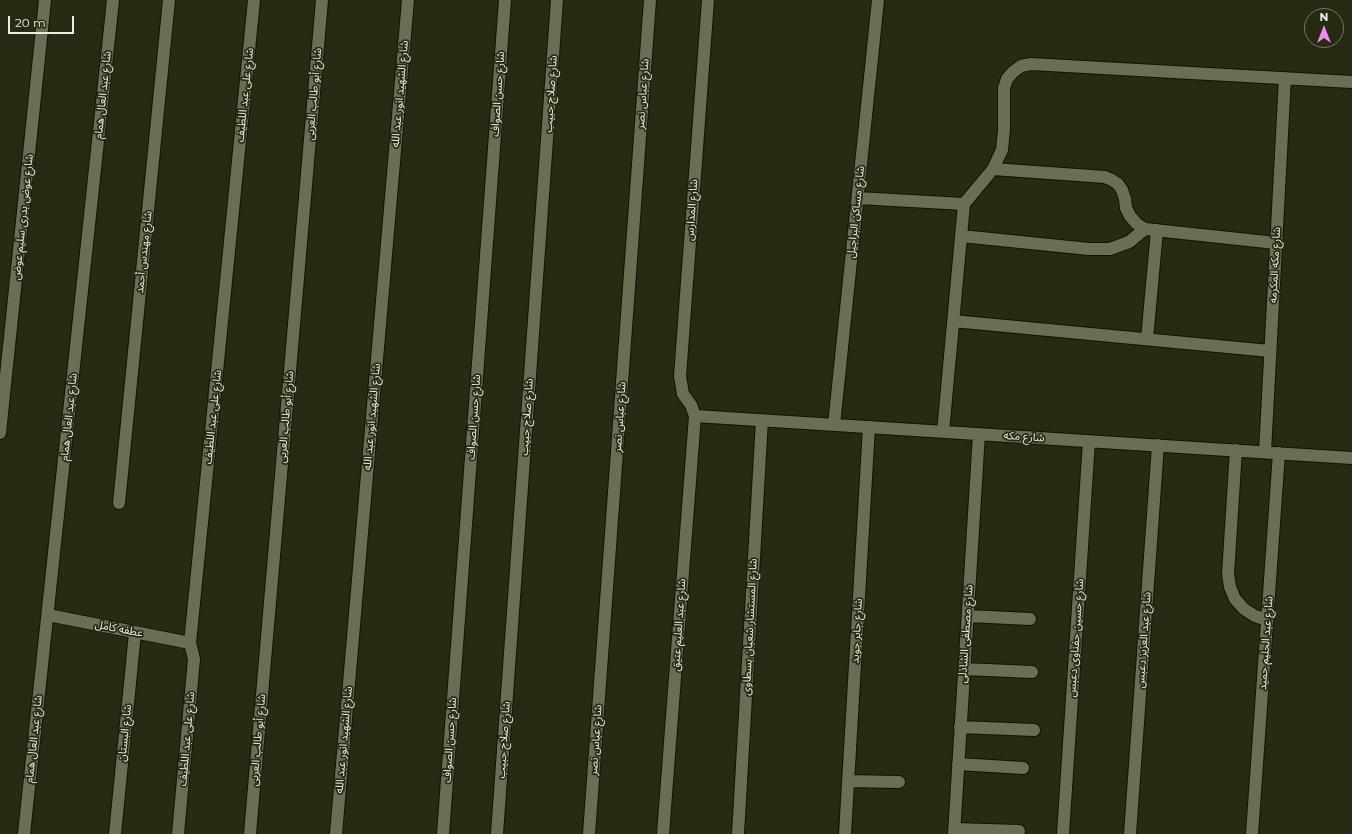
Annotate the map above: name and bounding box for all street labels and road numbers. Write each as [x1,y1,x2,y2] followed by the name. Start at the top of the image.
[389,40,411,148] street label: شارع الشهيد انور عبد الله
[233,47,257,143] street label: شارع على عبد اللطيف
[303,47,325,141] street label: شارع أبو طالب العربى
[92,50,114,140] street label: شارع عبد العال همام
[488,51,508,137] street label: شارع حسن الصواف
[542,55,560,133] street label: شارع صلاح حبيب
[634,58,652,130] street label: شارع عباس نصر
[10,153,36,281] street label: شارع عوض بدرى سليم عوض
[845,165,867,259] street label: شارع مساكن البراجيل
[683,179,701,241] street label: شارع المدارس
[133,210,155,294] street label: شارع مهندس أحمد
[1266,227,1284,303] street label: شارع مكه المكرمه
[361,363,383,471] street label: شارع الشهيد انور عبد الله
[201,369,225,465] street label: شارع على عبد اللطيف
[275,370,297,464] street label: شارع أبو طالب العربى
[58,372,80,462] street label: شارع عبد العال همام
[464,374,484,460] street label: شارع حسن الصواف
[518,378,536,456] street label: شارع صلاح حبيب
[611,381,629,453] street label: شارع عباس نصر
[1003,429,1045,445] street label: شارع مكه
[740,558,760,696] street label: شارع المستشار شعبان بسطاوى
[669,578,689,672] street label: شارع عبد العليم عتيق
[1065,578,1087,698] street label: شارع حسين حفناوى دعبس
[956,584,976,684] street label: شارع مصطفى الشاذلى
[1134,591,1154,689] street label: شارع عبد العزيز دعبس
[1256,596,1276,690] street label: شارع عبد الحليم حميد
[849,598,865,664] street label: شارع جابر جويد
[94,618,144,640] street label: عطفه كامل
[333,686,355,794] street label: شارع الشهيد انور عبد الله
[176,691,198,787] street label: شارع على عبد اللطيف
[247,693,269,787] street label: شارع أبو طالب العربى
[23,694,45,784] street label: شارع عبد العال همام
[440,697,460,783] street label: شارع حسن الصواف
[495,701,513,779] street label: شارع صلاح حبيب
[115,704,135,762] street label: شارع البستان
[587,704,605,776] street label: شارع عباس نصر

